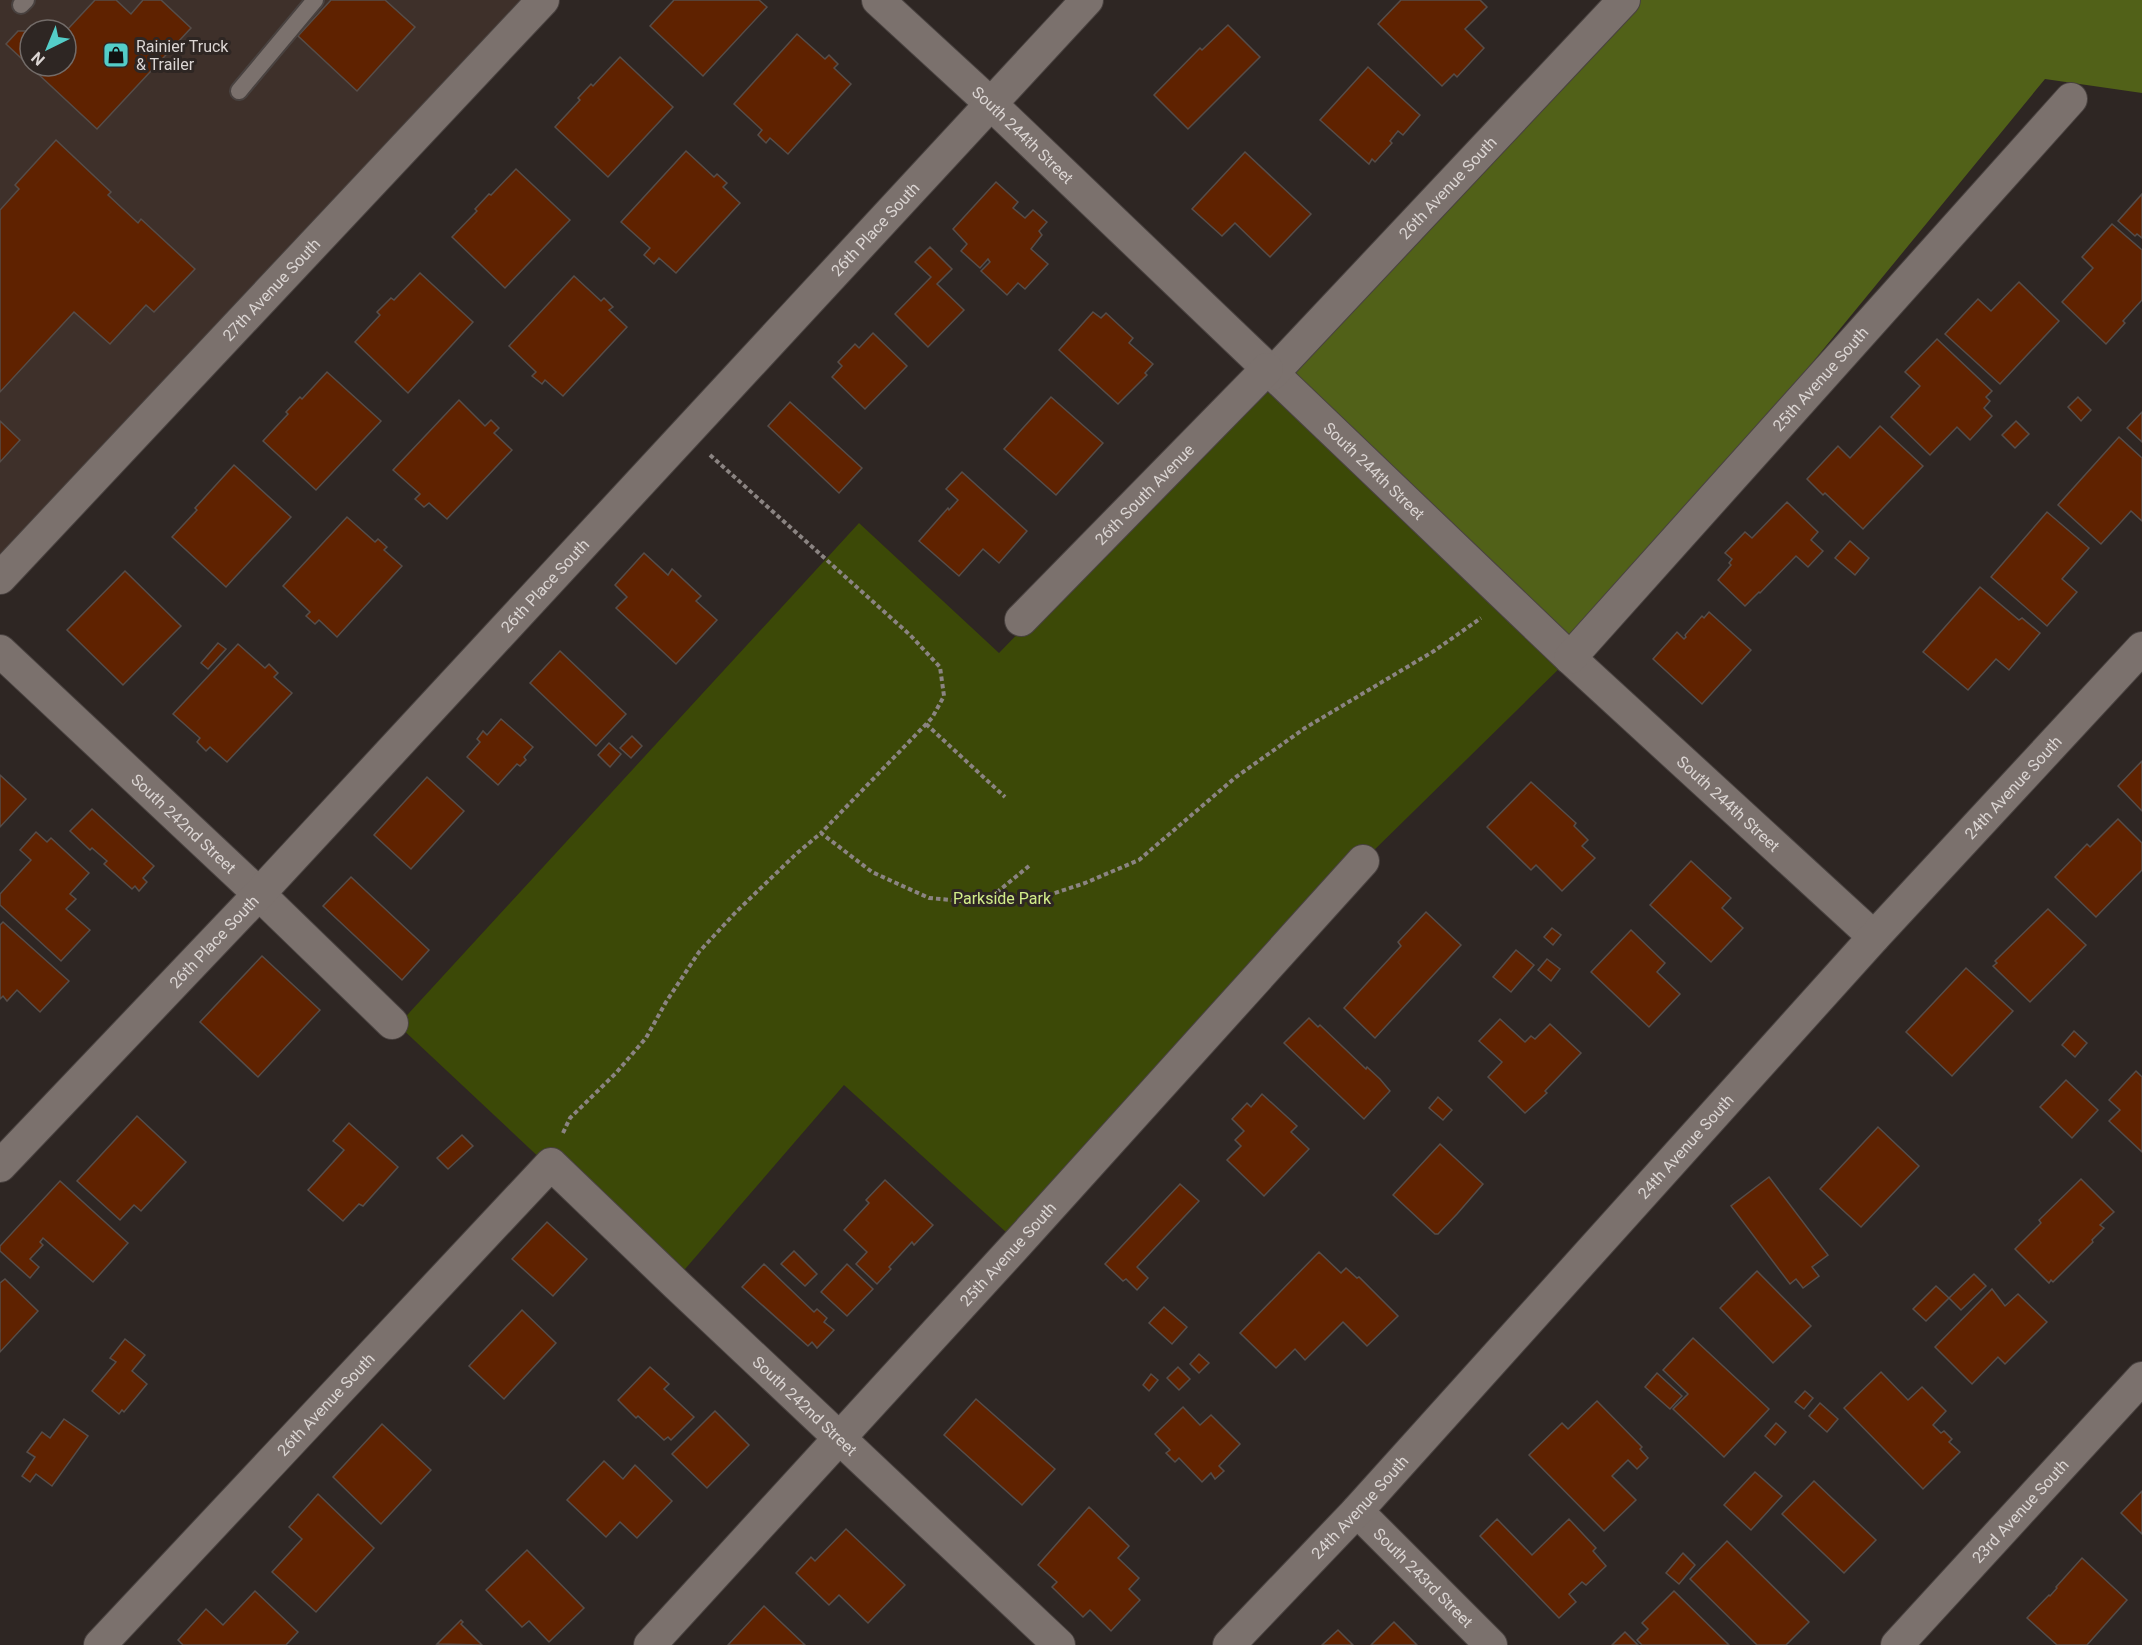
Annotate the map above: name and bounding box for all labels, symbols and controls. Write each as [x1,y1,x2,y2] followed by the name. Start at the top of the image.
[18,18,78,78] north arrow
[136,37,229,74] place label: Rainier Truck & Trailer
[101,40,131,70] shop icon: Rainier Truck & Trailer
[28,48,49,69] text: N
[968,82,1078,187] street label: South 244th Street
[1395,132,1500,243] street label: 26th Avenue South
[827,178,923,280] street label: 26th Place South
[218,234,324,345] street label: 27th Avenue South
[1769,323,1872,435] street label: 25th Avenue South
[1320,418,1429,523] street label: South 244th Street
[1091,440,1198,549] street label: 26th South Avenue
[497,535,593,636] street label: 26th Place South
[1960,732,2065,843] street label: 24th Avenue South
[1673,752,1784,855] street label: South 244th Street
[127,770,240,877] street label: South 242nd Street
[953,889,1052,908] park label: Parkside Park
[165,891,262,992] street label: 26th Place South
[1634,1090,1737,1202] street label: 24th Avenue South
[956,1198,1060,1310] street label: 25th Avenue South
[273,1349,378,1460] street label: 26th Avenue South
[749,1352,861,1459] street label: South 242nd Street
[1307,1451,1412,1563] street label: 24th Avenue South
[1968,1455,2072,1567] street label: 23rd Avenue South
[1370,1524,1477,1631] street label: South 243rd Street

